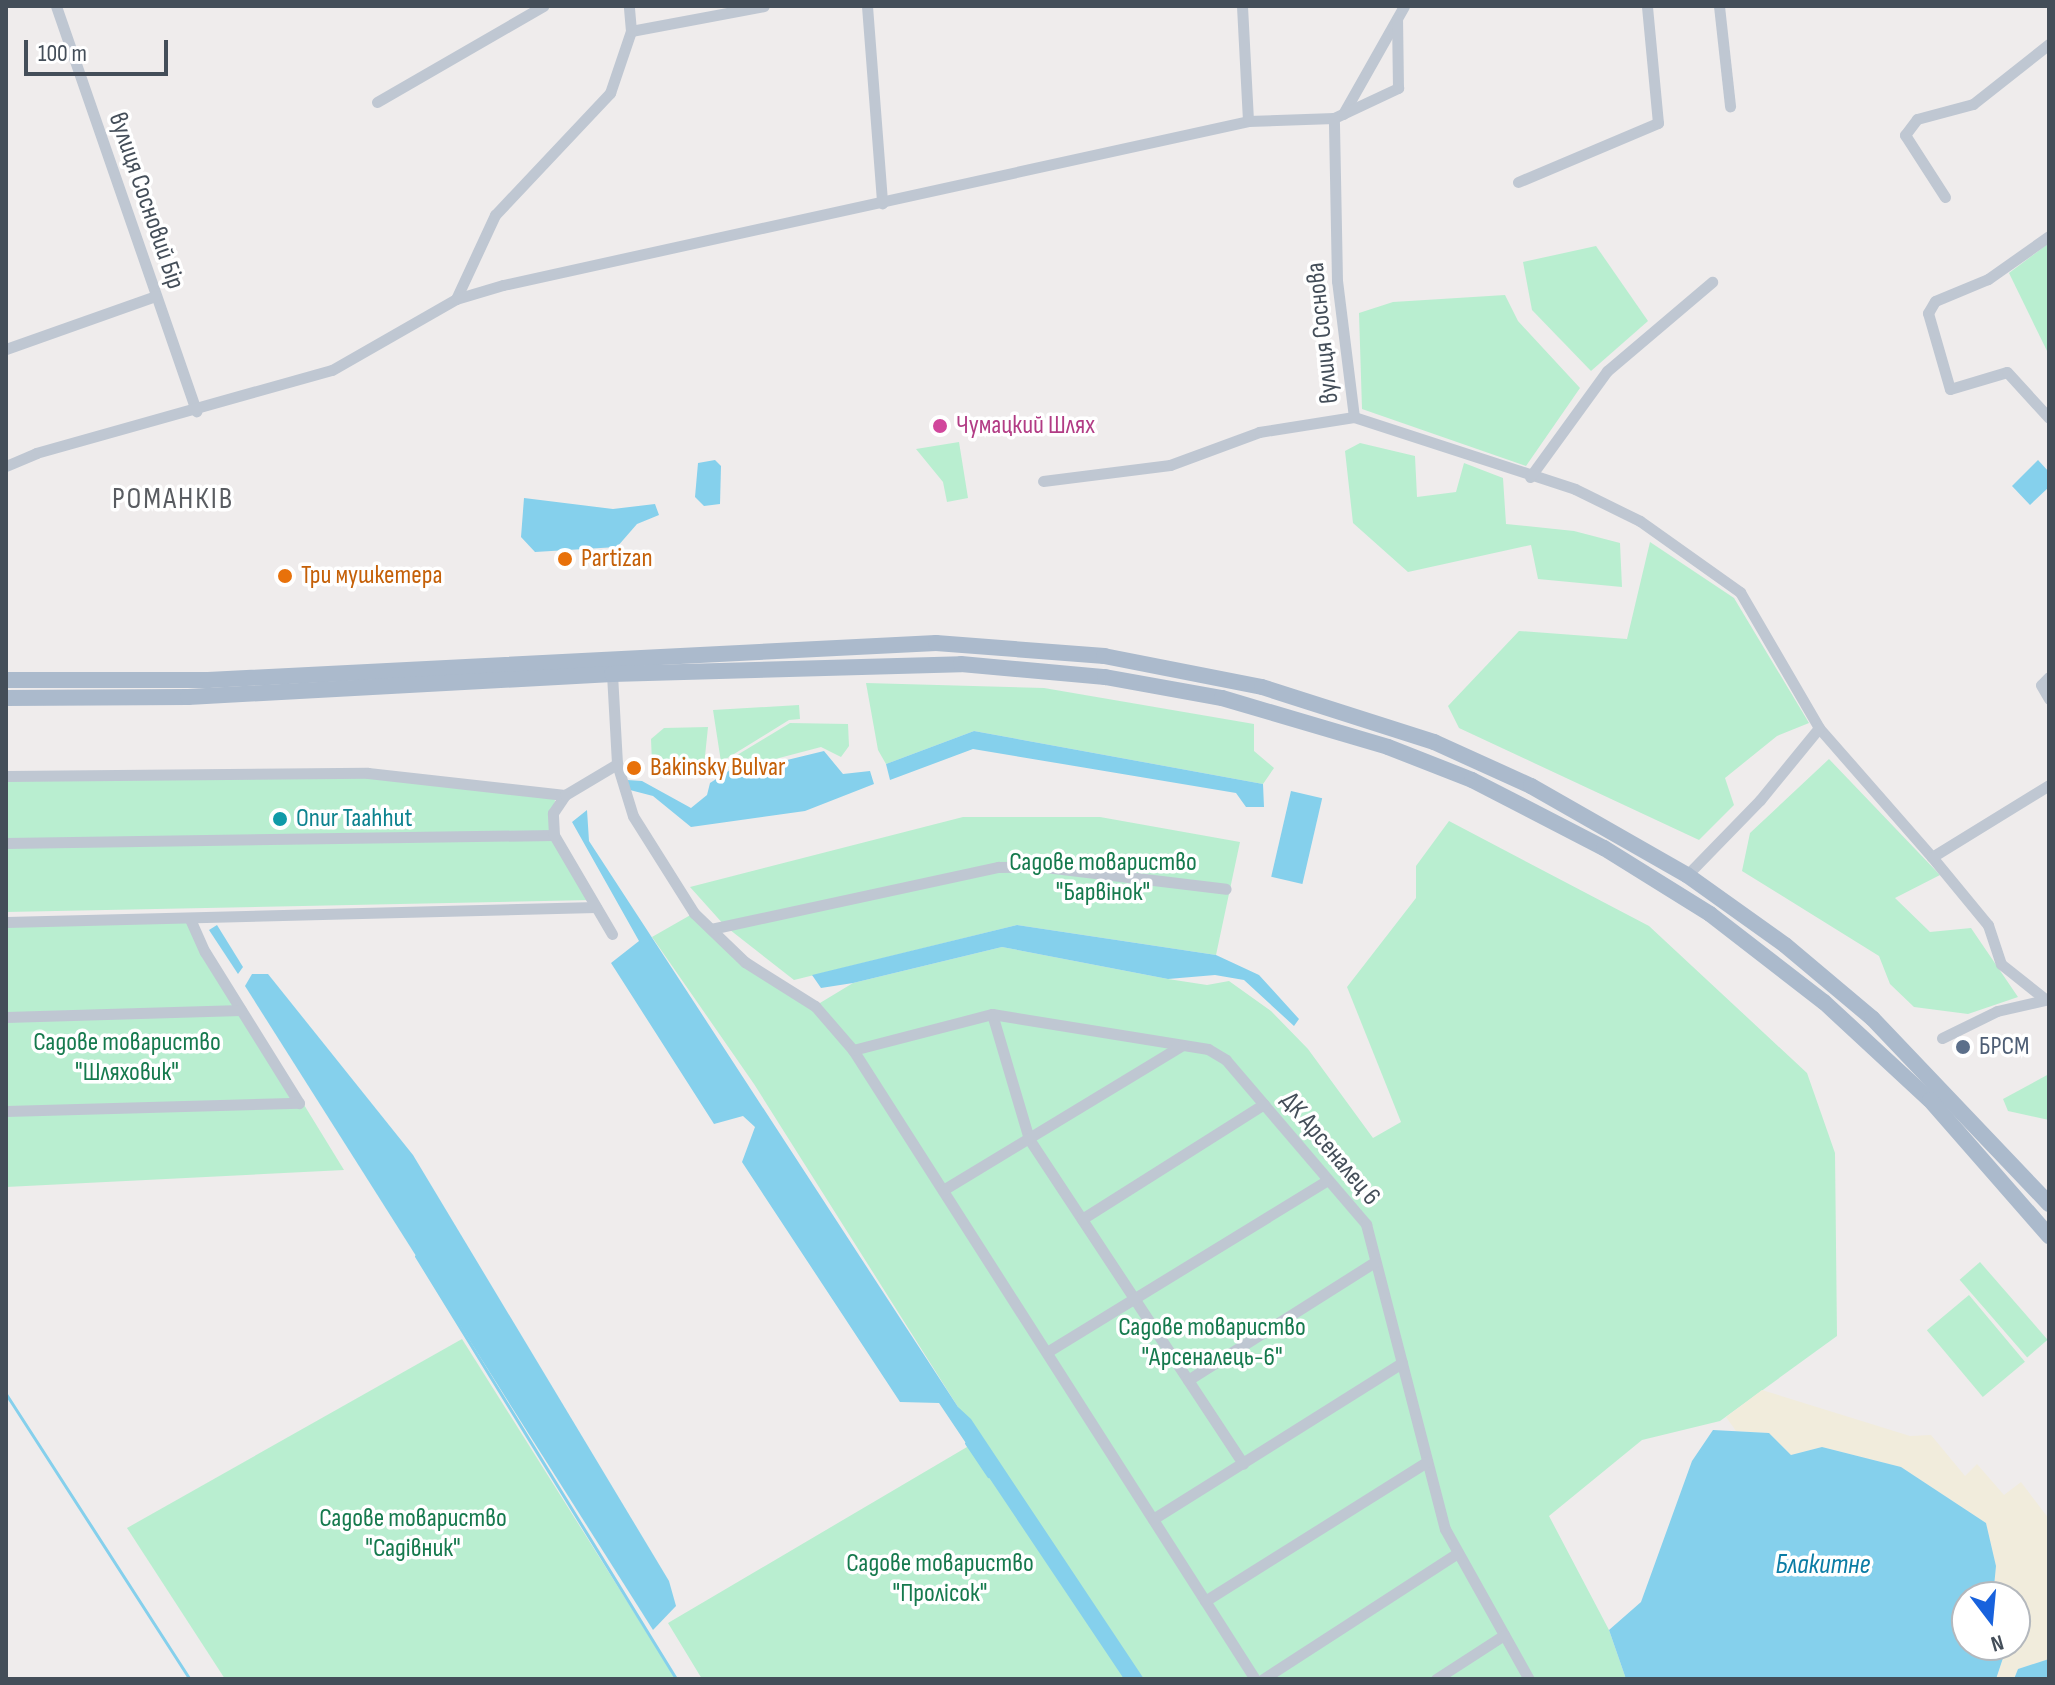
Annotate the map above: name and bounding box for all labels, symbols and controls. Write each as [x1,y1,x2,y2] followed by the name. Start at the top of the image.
[28,24,172,74] scale bar
[38,39,87,68] text: 100 m
[101,109,191,293] street label: вулиця Сосновий Бір
[1300,261,1346,405] street label: вулиця Соснова
[956,410,1095,442] place label: Чумацкий Шлях
[931,417,949,435] marker: Чумацкий Шлях
[112,481,234,517] district label: РОМАНКІВ
[581,543,653,575] place label: Partizan
[556,550,574,568] marker: Partizan
[301,560,442,592] place label: Три мушкетера
[276,567,294,585] marker: Три мушкетера
[650,752,785,784] place label: Bakinsky Bulvar
[625,759,643,777] marker: Bakinsky Bulvar
[296,803,412,835] place label: Onur Taahhut
[271,810,289,828] marker: Onur Taahhut
[1009,847,1197,908] park label: Садове товариство "Барвінок"
[33,1027,221,1088] park label: Садове товариство "Шляховик"
[1979,1031,2029,1063] place label: БРСМ
[1954,1038,1972,1056] marker: БРСМ
[1274,1086,1386,1212] street label: ДК Арсеналец 6
[1118,1312,1306,1374] park label: Садове товариство "Арсеналець-6"
[319,1503,507,1564] park label: Садове товариство "Садівник"
[846,1548,1034,1610] park label: Садове товариство "Пролісок"
[1776,1548,1870,1582] water label: Блакитне
[1951,1581,2031,1661] north arrow
[1988,1628,2007,1657] text: N

